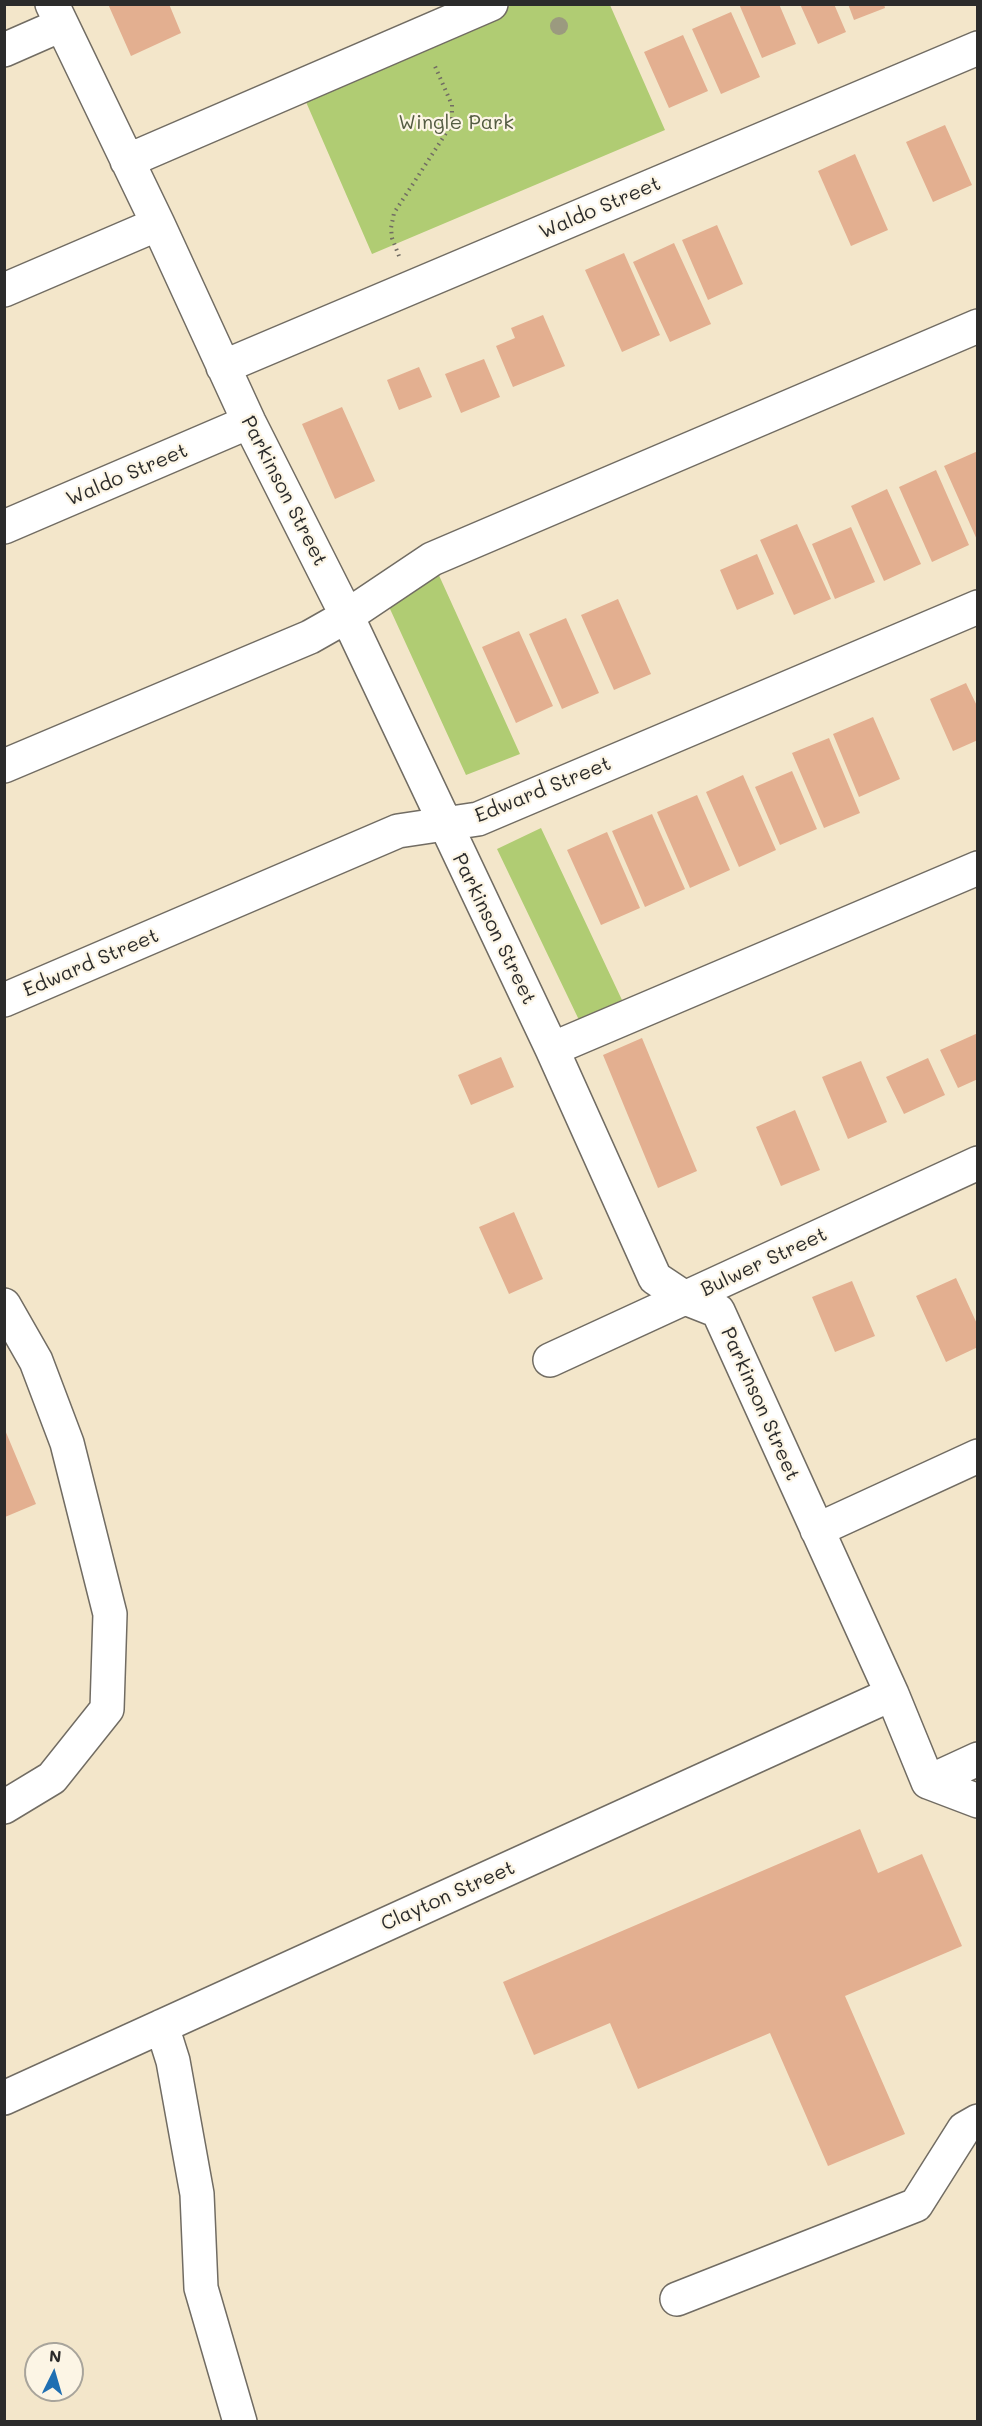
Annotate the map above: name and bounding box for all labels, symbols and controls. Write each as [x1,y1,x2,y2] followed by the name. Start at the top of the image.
[398,111,514,135] park label: Wingle Park
[536,172,664,244] street label: Waldo Street
[236,412,332,570] street label: Parkinson Street
[63,439,191,511] street label: Waldo Street
[471,752,615,828] street label: Edward Street
[447,849,541,1009] street label: Parkinson Street
[20,924,162,1002] street label: Edward Street
[697,1222,831,1302] street label: Bulwer Street
[715,1324,805,1484] street label: Parkinson Street
[377,1856,519,1936] street label: Clayton Street
[24,2342,84,2402] north arrow
[48,2345,62,2367] text: N

